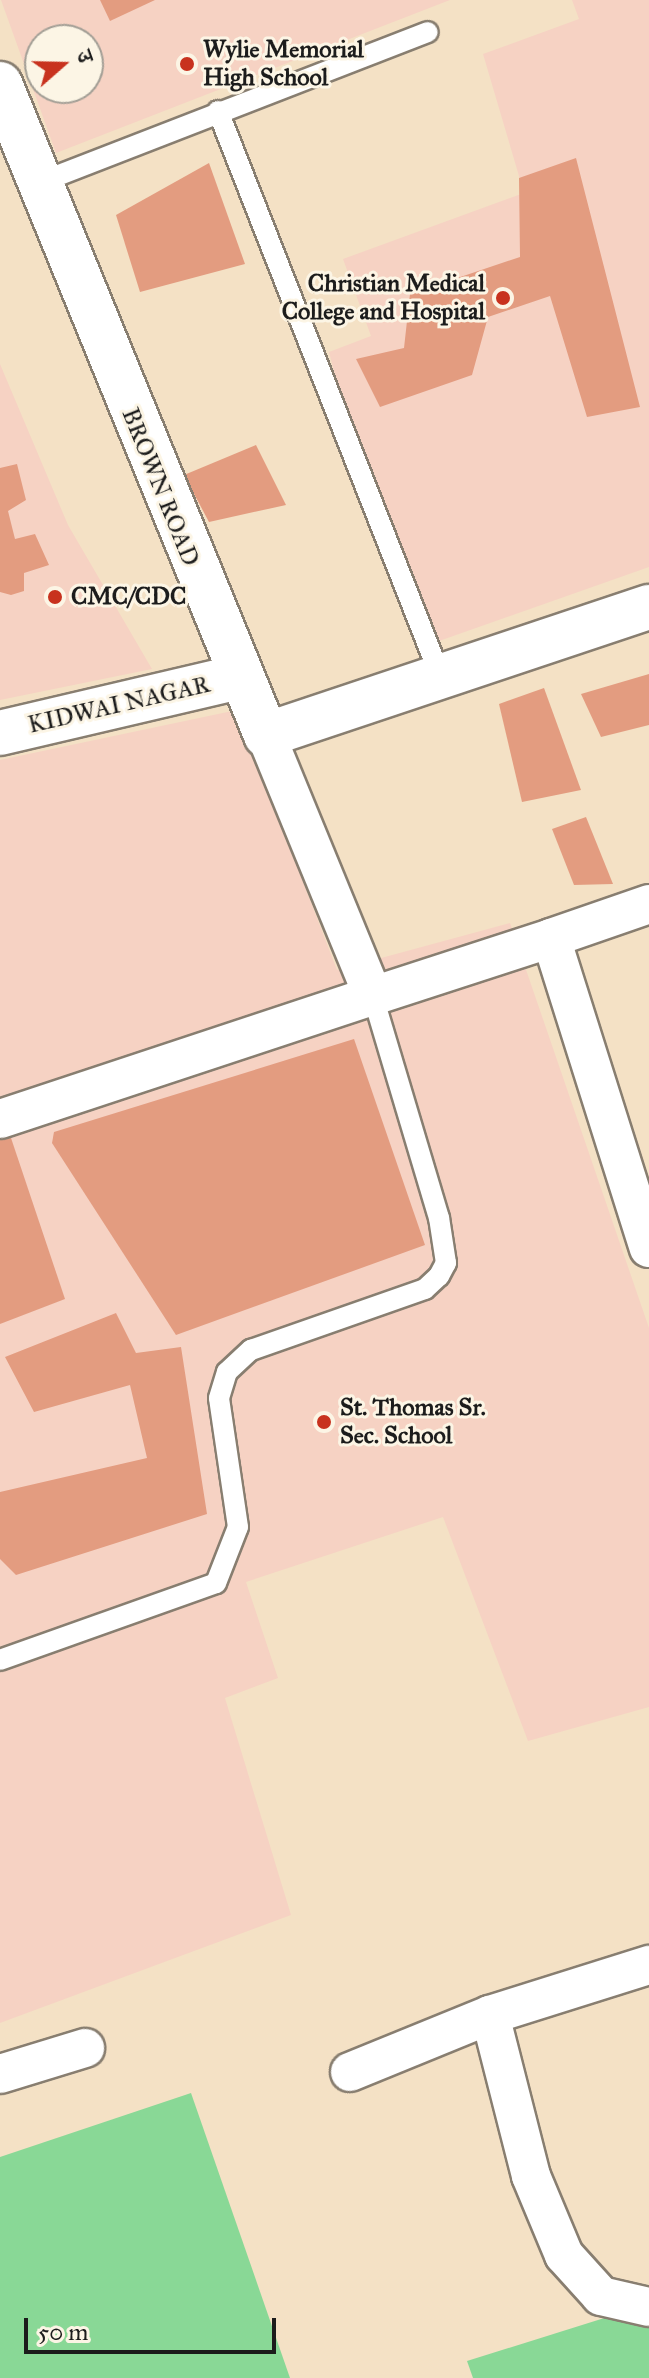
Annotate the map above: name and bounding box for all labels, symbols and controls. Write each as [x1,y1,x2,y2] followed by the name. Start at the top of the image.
[24,24,104,104] north arrow
[203,36,364,92] place label: Wylie Memorial High School
[71,46,100,66] text: उ
[178,55,196,73] marker: Wylie Memorial High School
[282,270,485,326] place label: Christian Medical College and Hospital
[492,287,514,309] marker: Christian Medical College and Hospital
[115,404,205,570] street label: BROWN ROAD
[71,583,186,611] place label: CMC/CDC
[46,588,64,606] marker: CMC/CDC
[25,670,213,740] street label: KIDWAI NAGAR
[340,1394,486,1450] place label: St. Thomas Sr. Sec. School
[315,1413,333,1431] marker: St. Thomas Sr. Sec. School
[28,2302,280,2352] scale bar
[38,2317,88,2347] text: 50 m

